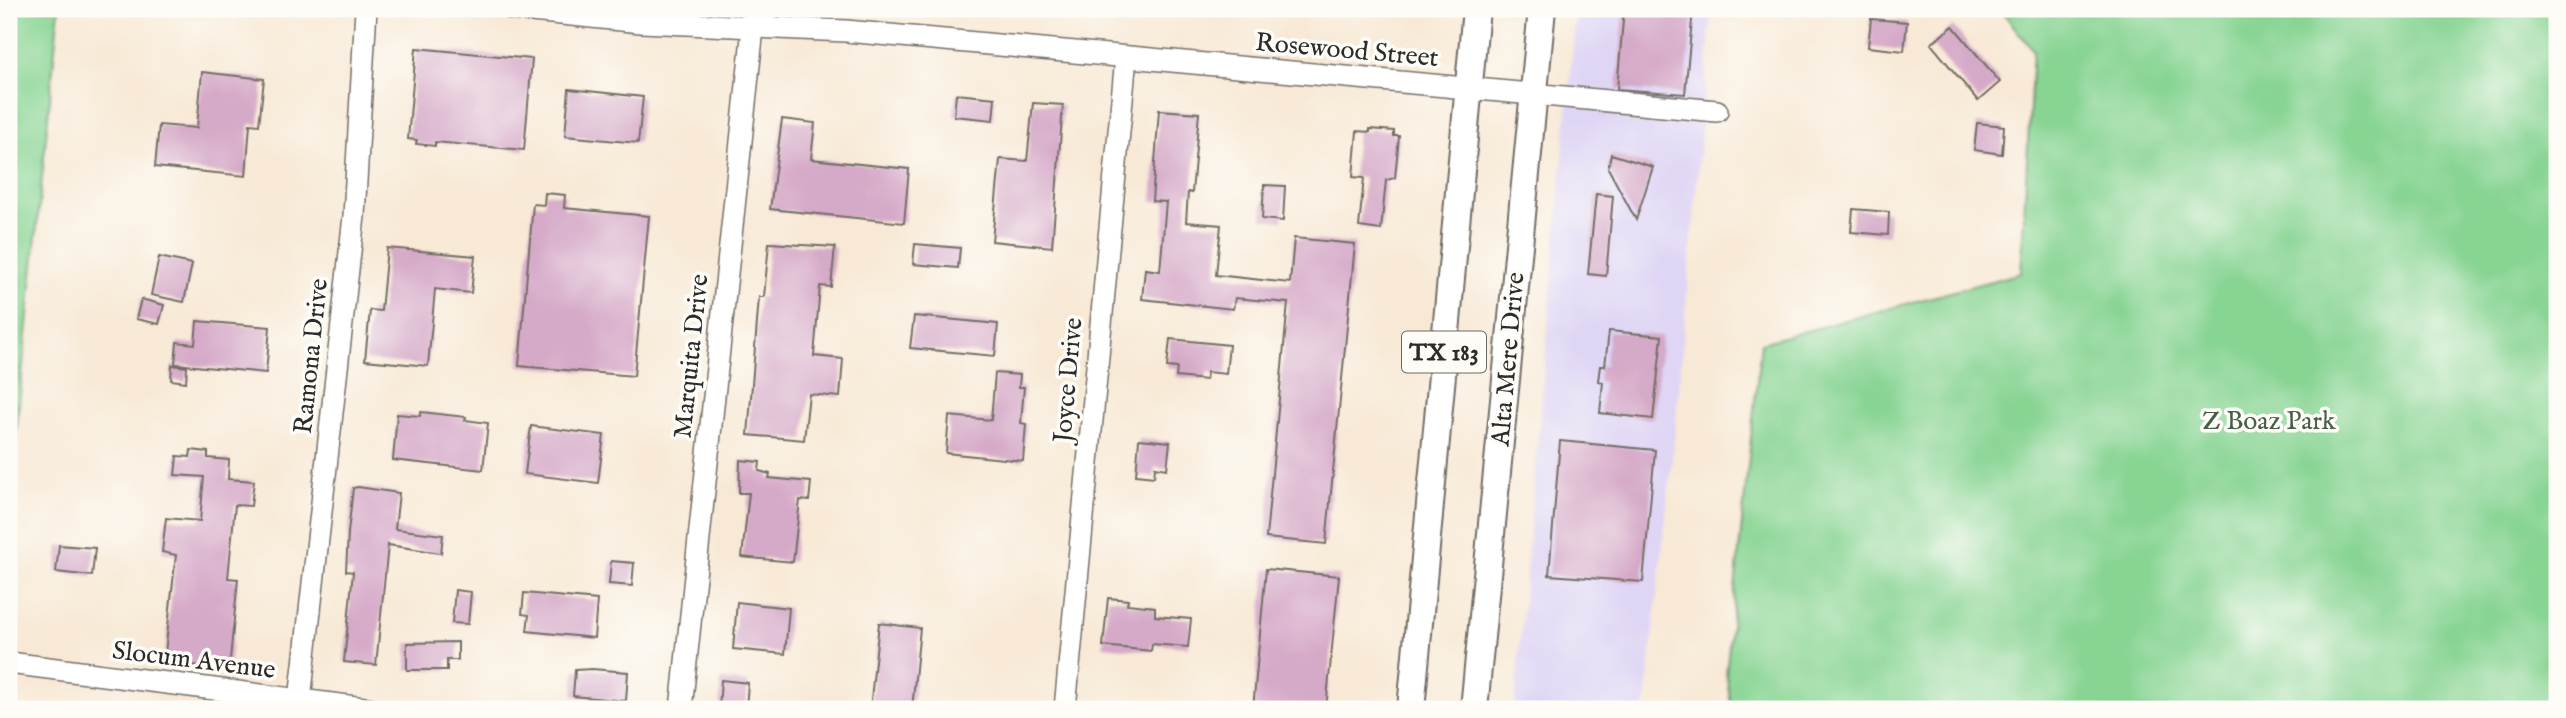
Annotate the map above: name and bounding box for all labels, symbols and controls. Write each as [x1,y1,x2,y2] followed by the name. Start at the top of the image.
[1254,26,1440,75] street label: Rosewood Street
[1484,271,1533,448] street label: Alta Mere Drive
[666,272,717,440] street label: Marquita Drive
[287,277,336,436] street label: Ramona Drive
[1046,316,1090,447] street label: Joyce Drive
[1402,332,1486,372] road number: TX 183
[2202,405,2337,438] park label: Z Boaz Park
[110,634,277,687] street label: Slocum Avenue

